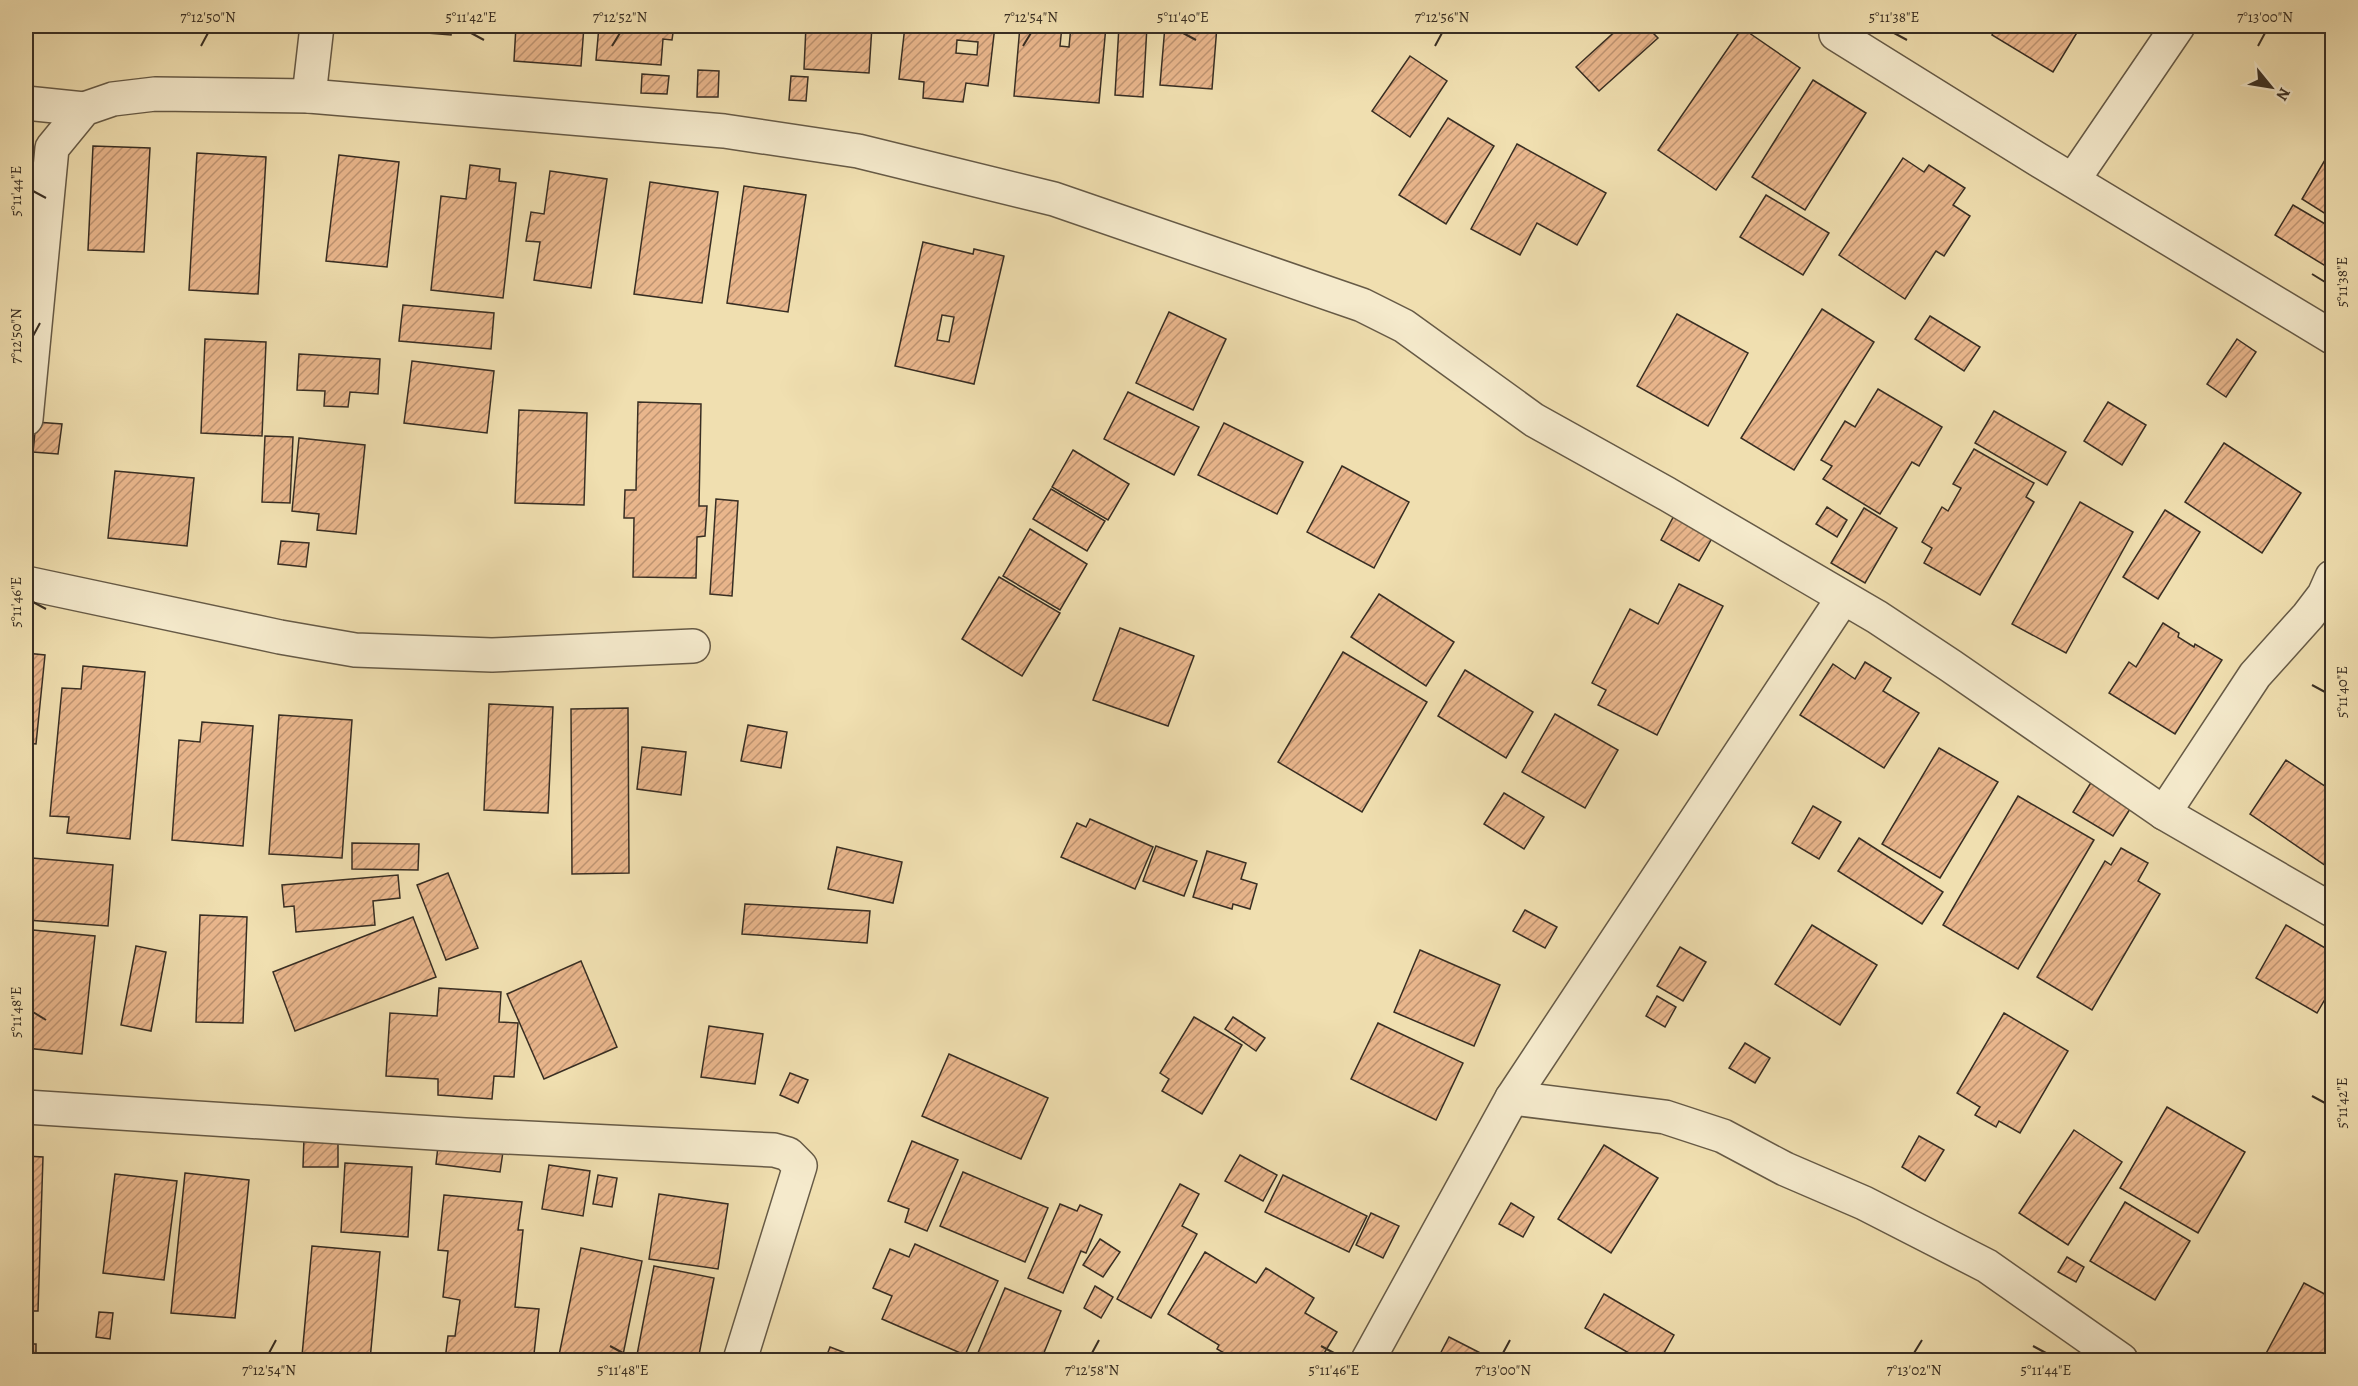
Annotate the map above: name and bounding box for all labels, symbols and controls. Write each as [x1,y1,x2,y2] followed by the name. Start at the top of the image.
[180,7,236,27] text: 7°12'50"N
[445,7,497,27] text: 5°11'42"E
[593,7,647,27] text: 7°12'52"N
[1004,7,1058,27] text: 7°12'54"N
[1157,7,1209,27] text: 5°11'40"E
[1415,7,1469,27] text: 7°12'56"N
[1869,7,1919,27] text: 5°11'38"E
[2237,7,2293,27] text: 7°13'00"N
[2241,57,2301,117] north arrow
[2271,83,2296,105] text: N
[6,166,26,216] text: 5°11'44"E
[2332,257,2352,307] text: 5°11'38"E
[6,308,26,364] text: 7°12'50"N
[6,577,26,627] text: 5°11'46"E
[2332,666,2352,718] text: 5°11'40"E
[6,986,26,1038] text: 5°11'48"E
[2332,1077,2352,1129] text: 5°11'42"E
[242,1360,296,1380] text: 7°12'54"N
[597,1360,649,1380] text: 5°11'48"E
[1065,1360,1120,1380] text: 7°12'58"N
[1309,1360,1359,1380] text: 5°11'46"E
[1475,1360,1531,1380] text: 7°13'00"N
[1886,1360,1942,1380] text: 7°13'02"N
[2021,1360,2071,1380] text: 5°11'44"E

